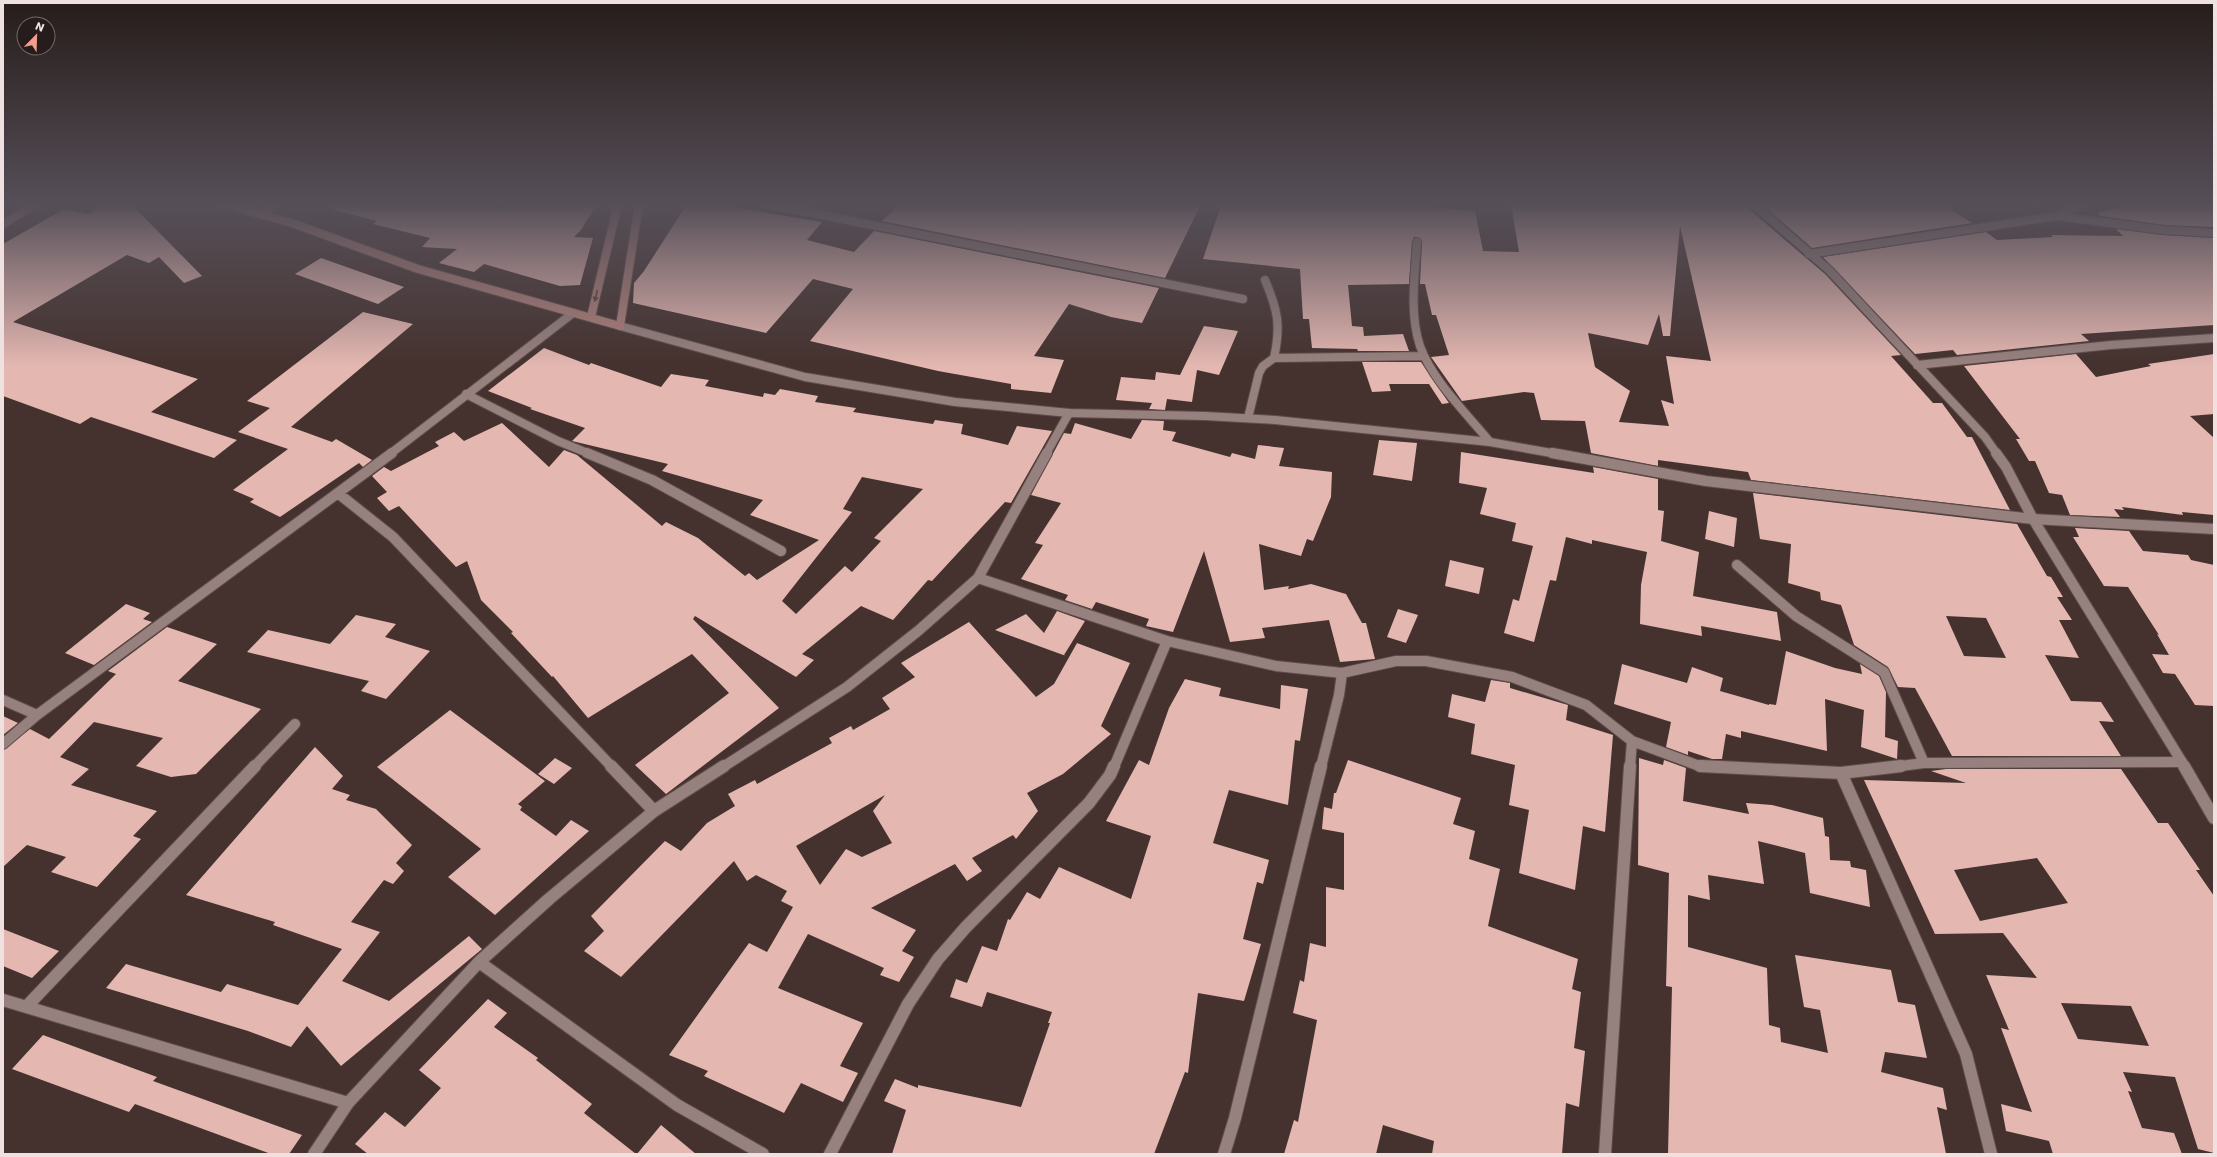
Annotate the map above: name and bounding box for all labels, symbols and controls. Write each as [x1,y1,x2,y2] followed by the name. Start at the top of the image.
[16,16,56,56] north arrow
[33,18,47,36] text: N
[593,290,599,302] one-way arrow

